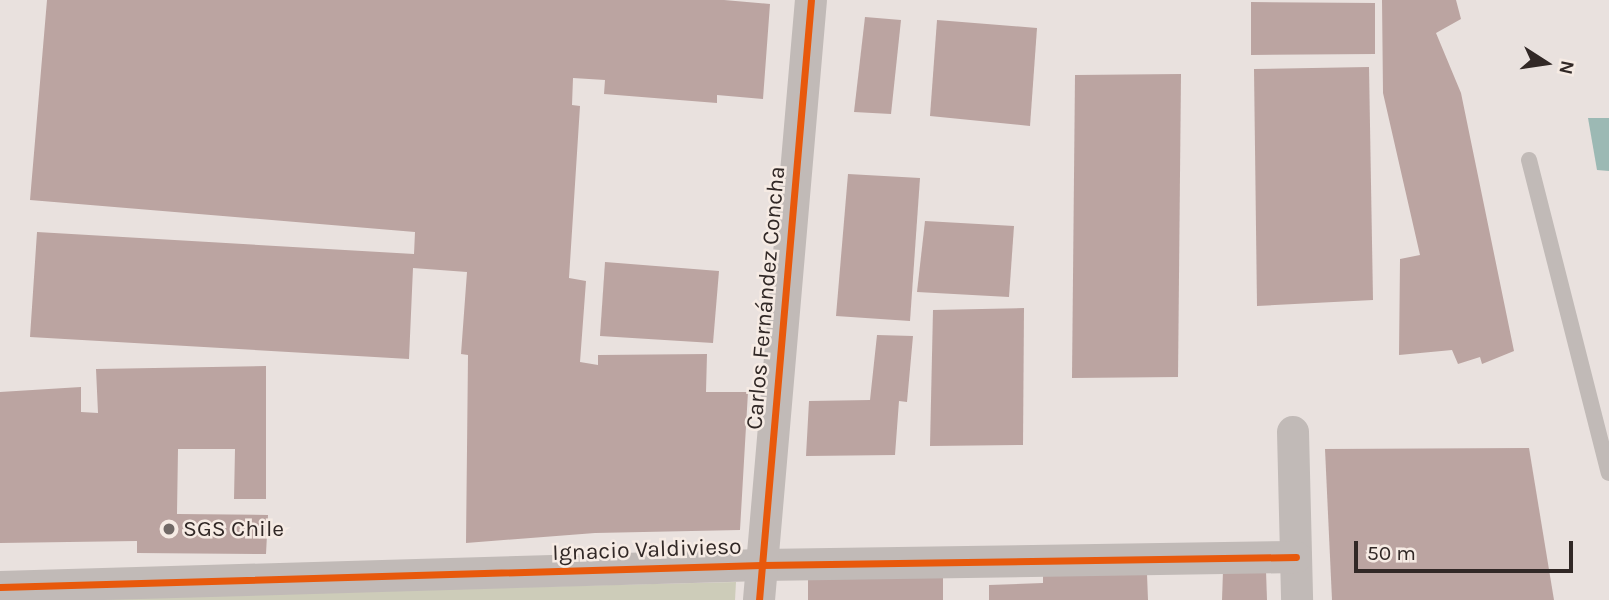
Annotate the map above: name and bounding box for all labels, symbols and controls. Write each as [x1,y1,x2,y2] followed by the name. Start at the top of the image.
[1511,28,1581,98] north arrow
[1554,58,1579,76] text: N
[741,165,791,431] street label: Carlos Fernández Concha
[183,515,284,543] place label: SGS Chile
[161,521,177,537] marker: SGS Chile
[1357,526,1576,570] scale bar
[552,533,742,567] street label: Ignacio Valdivieso
[1367,541,1416,565] text: 50 m

